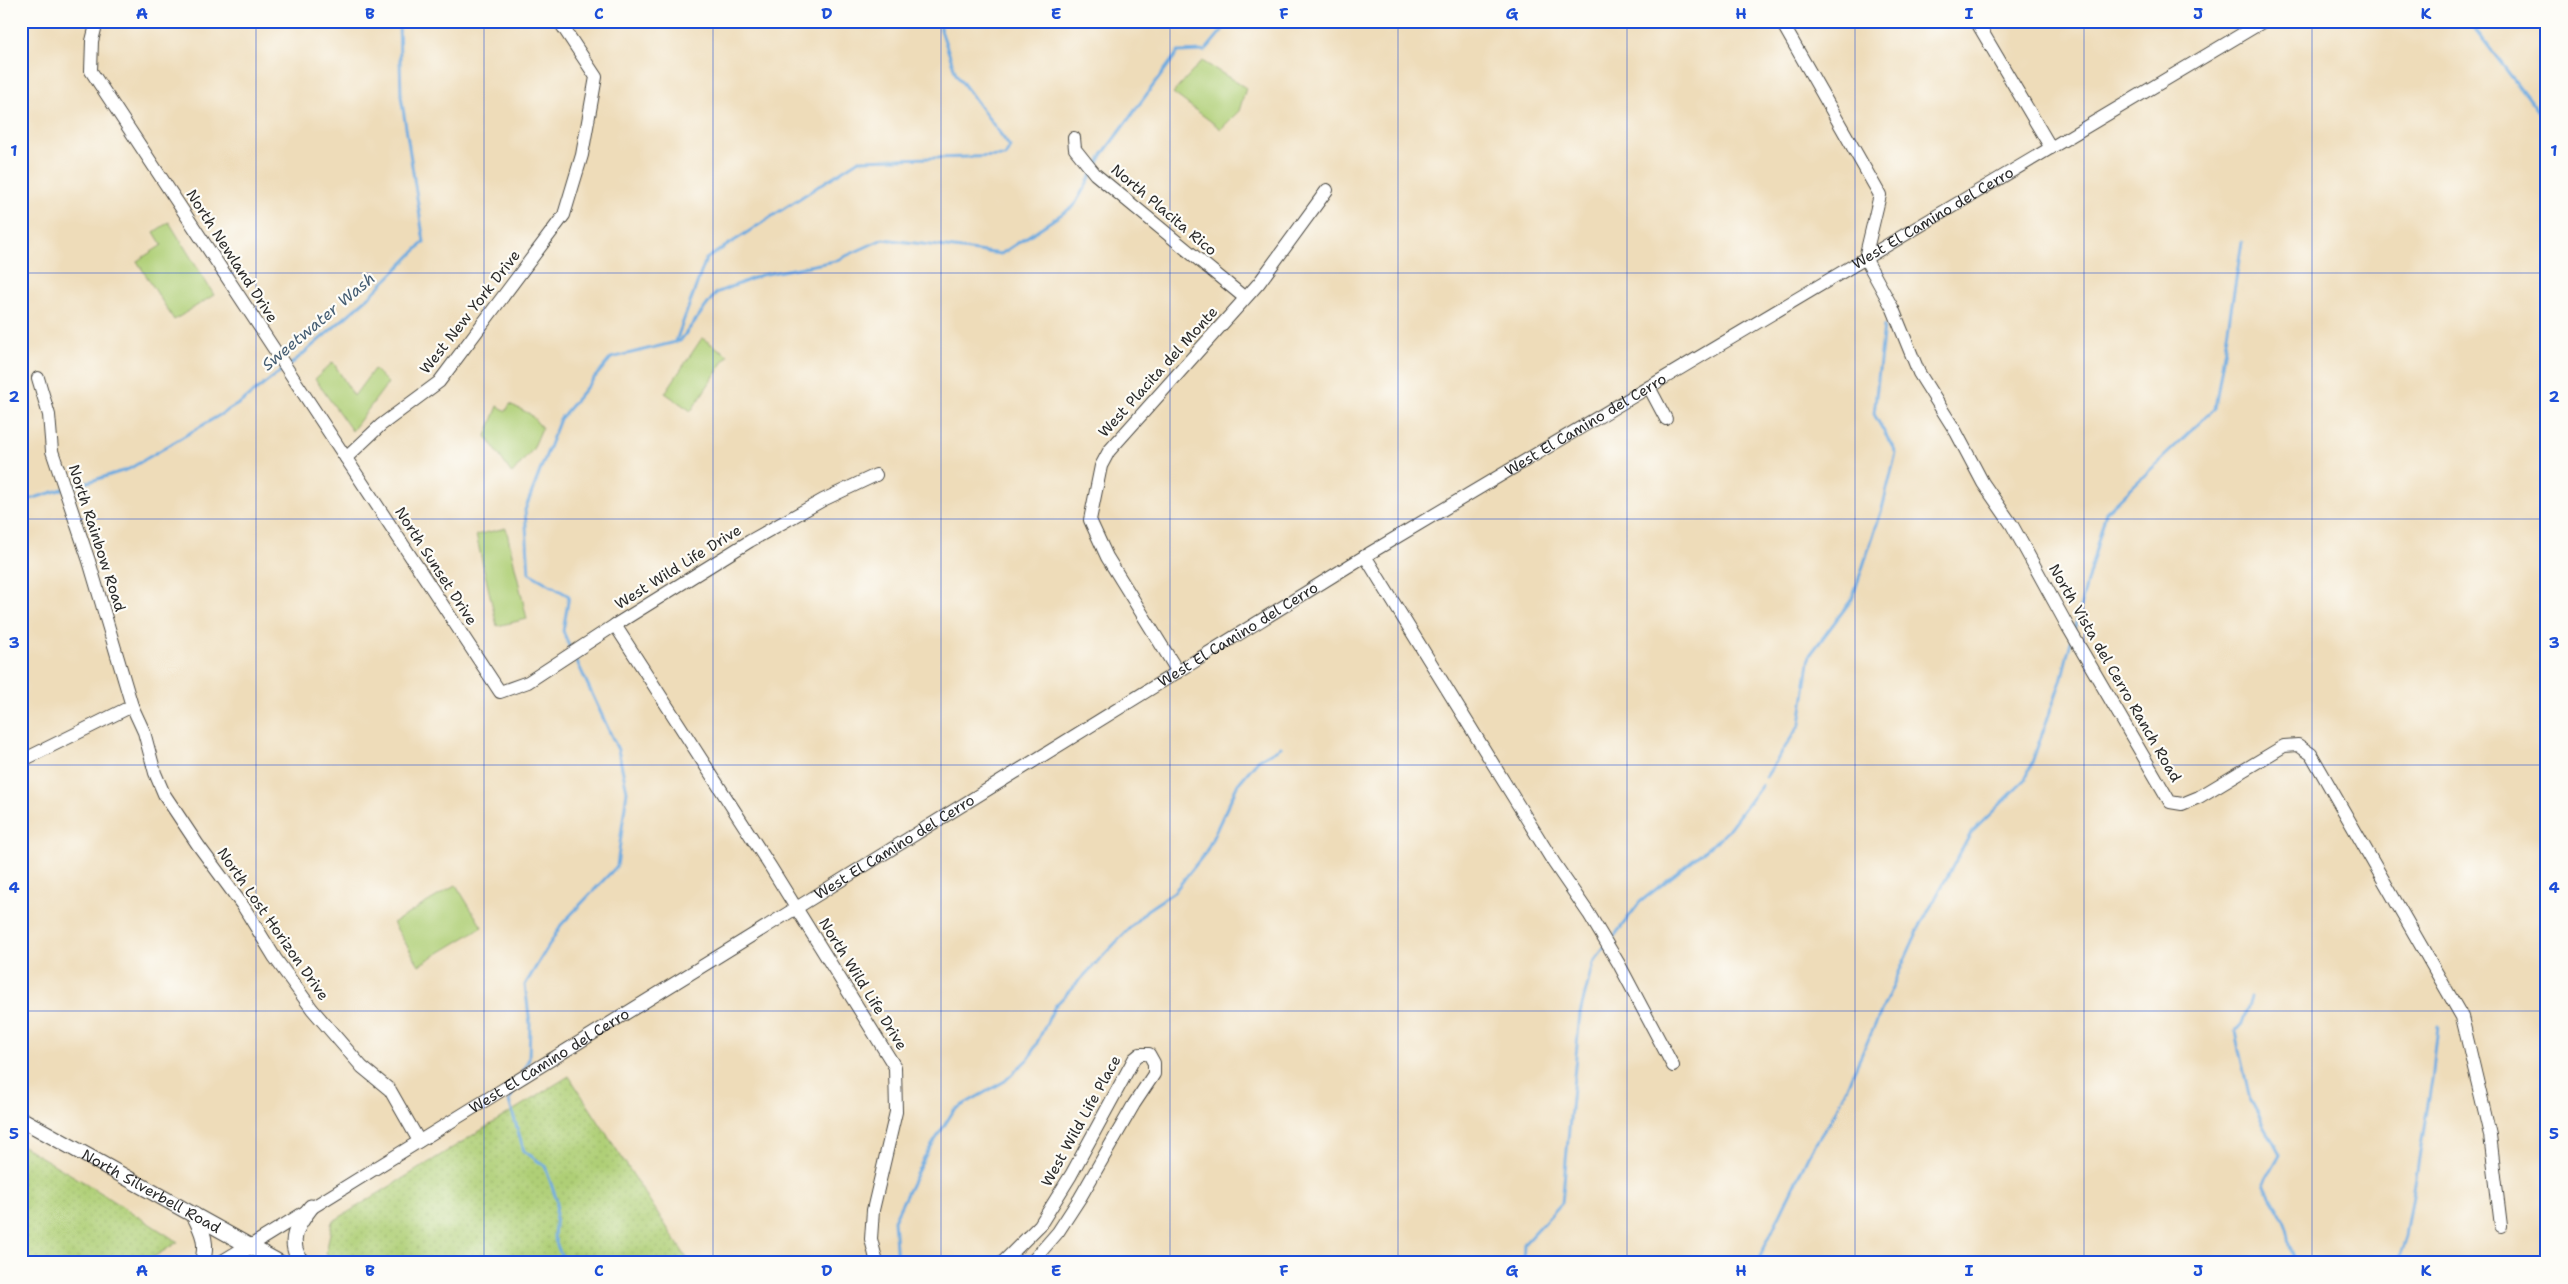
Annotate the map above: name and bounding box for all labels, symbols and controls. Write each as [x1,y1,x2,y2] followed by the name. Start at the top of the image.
[136,3,148,24] text: A
[365,3,375,24] text: B
[594,3,604,24] text: C
[821,3,833,24] text: D
[1051,3,1061,24] text: E
[1279,3,1289,24] text: F
[1506,3,1519,24] text: G
[1735,3,1747,24] text: H
[1965,3,1974,24] text: I
[2193,3,2203,24] text: J
[2421,3,2432,24] text: K
[10,140,18,161] text: 1
[2550,140,2558,161] text: 1
[1107,160,1221,260] street label: North Placita Rico
[1848,162,2017,274] street label: West El Camino del Cerro
[181,186,283,326] street label: North Newland Drive
[415,246,525,378] street label: West New York Drive
[257,268,379,375] water label: Sweetwater Wash
[1094,302,1222,442] street label: West Placita del Monte
[1501,369,1670,481] street label: West El Camino del Cerro
[8,386,20,407] text: 2
[2548,386,2560,407] text: 2
[64,462,130,615] street label: North Rainbow Road
[390,503,482,629] street label: North Sunset Drive
[611,520,745,614] street label: West Wild Life Drive
[2044,560,2186,786] street label: North Vista del Cerro Ranch Road
[1154,577,1322,692] street label: West El Camino del Cerro
[8,632,20,653] text: 3
[2548,632,2560,653] text: 3
[811,790,978,904] street label: West El Camino del Cerro
[213,844,333,1004] street label: North Lost Horizon Drive
[8,877,20,898] text: 4
[2548,877,2560,898] text: 4
[814,914,912,1054] street label: North Wild Life Drive
[465,1004,633,1118] street label: West El Camino del Cerro
[1037,1052,1125,1190] street label: West Wild Life Place
[9,1123,19,1144] text: 5
[2549,1123,2559,1144] text: 5
[78,1145,225,1238] street label: North Silverbell Road
[136,1260,148,1281] text: A
[365,1260,375,1281] text: B
[594,1260,604,1281] text: C
[821,1260,833,1281] text: D
[1051,1260,1061,1281] text: E
[1279,1260,1289,1281] text: F
[1506,1260,1519,1281] text: G
[1735,1260,1747,1281] text: H
[1965,1260,1974,1281] text: I
[2193,1260,2203,1281] text: J
[2421,1260,2432,1281] text: K

